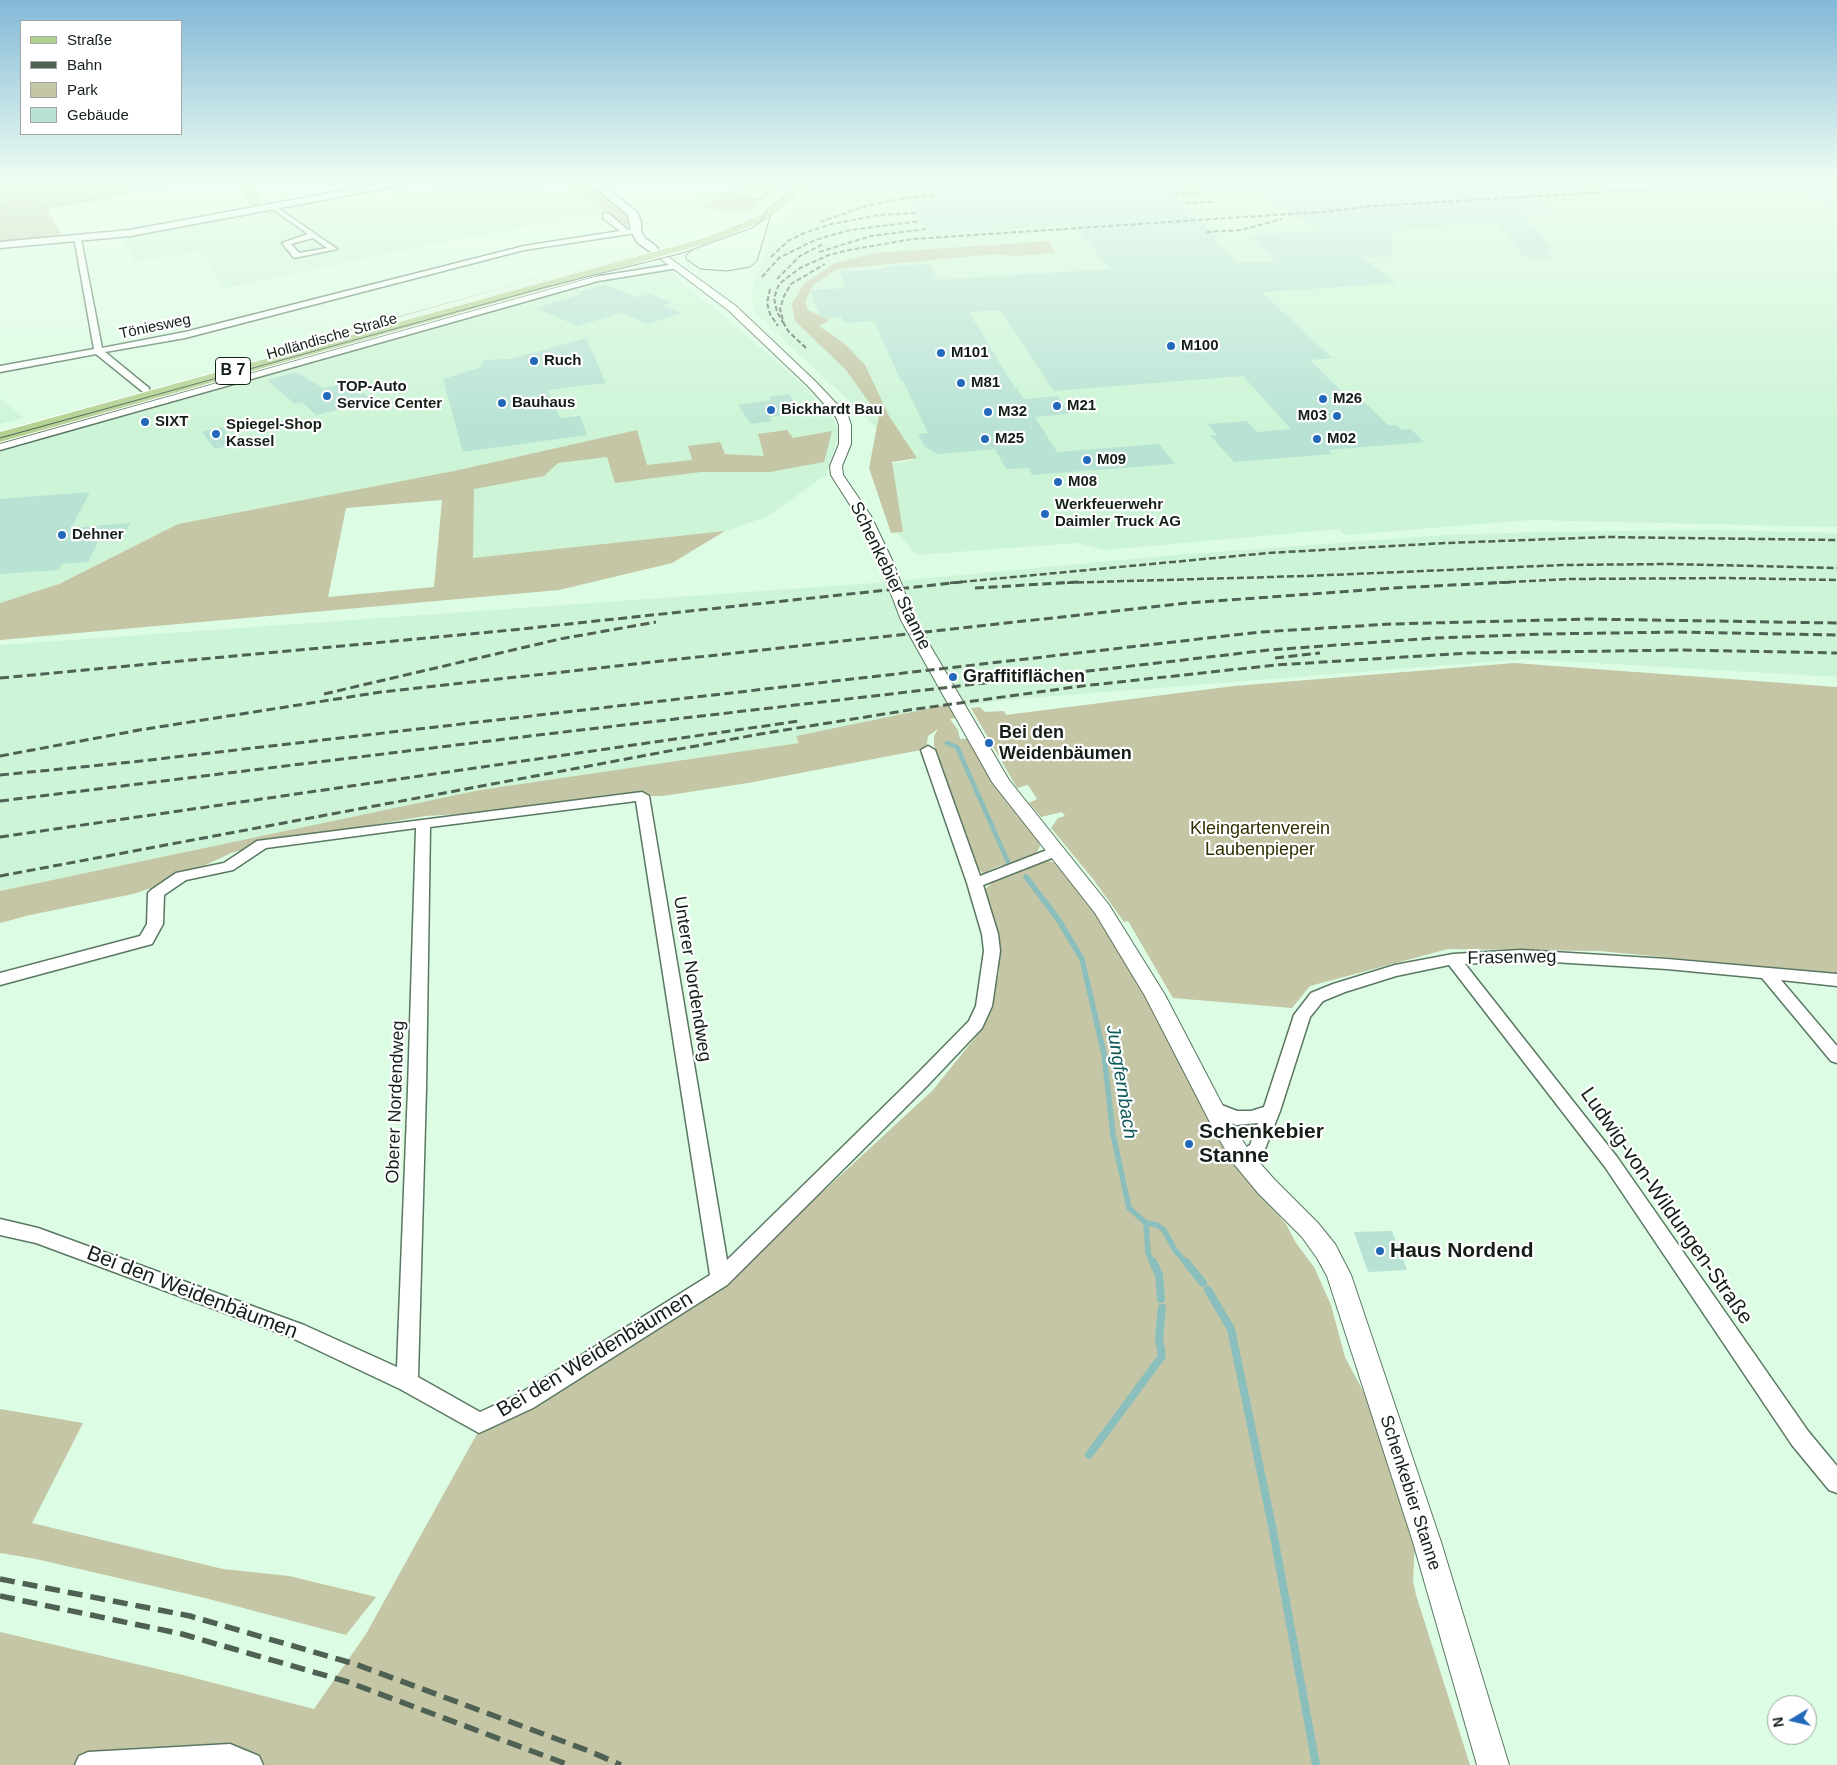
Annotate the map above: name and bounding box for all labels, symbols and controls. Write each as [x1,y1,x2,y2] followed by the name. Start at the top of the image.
[20,20,182,135] legend
[67,31,112,48] text: Straße
[67,56,102,73] text: Bahn
[67,81,98,98] text: Park
[67,106,129,123] text: Gebäude
[265,310,399,364] street label: Holländische Straße
[118,311,192,343] street label: Töniesweg
[1181,337,1219,355] place label: M100
[1165,340,1177,352] marker: M100
[951,344,989,362] place label: M101
[935,347,947,359] marker: M101
[544,352,582,370] place label: Ruch
[528,355,540,367] marker: Ruch
[216,358,250,384] road number: B 7
[971,374,1000,392] place label: M81
[955,377,967,389] marker: M81
[337,378,442,413] place label: TOP-Auto Service Center
[321,390,333,402] marker: TOP-Auto Service Center
[1333,390,1362,408] place label: M26
[1317,393,1329,405] marker: M26
[512,394,575,412] place label: Bauhaus
[496,397,508,409] marker: Bauhaus
[1067,397,1096,415] place label: M21
[1051,400,1063,412] marker: M21
[781,401,883,419] place label: Bickhardt Bau
[998,403,1027,421] place label: M32
[765,404,777,416] marker: Bickhardt Bau
[982,406,994,418] marker: M32
[1298,407,1327,425] place label: M03
[1331,410,1343,422] marker: M03
[155,413,188,431] place label: SIXT
[139,416,151,428] marker: SIXT
[226,416,322,451] place label: Spiegel-Shop Kassel
[210,428,222,440] marker: Spiegel-Shop Kassel
[995,430,1024,448] place label: M25
[1327,430,1356,448] place label: M02
[979,433,991,445] marker: M25
[1311,433,1323,445] marker: M02
[1097,451,1126,469] place label: M09
[1081,454,1093,466] marker: M09
[1068,473,1097,491] place label: M08
[1052,476,1064,488] marker: M08
[1055,496,1181,531] place label: Werkfeuerwehr Daimler Truck AG
[845,498,935,654] street label: Schenkebier Stanne
[1039,508,1051,520] marker: Werkfeuerwehr Daimler Truck AG
[72,526,124,544] place label: Dehner
[56,529,68,541] marker: Dehner
[963,666,1085,688] place label: Graffitiflächen
[947,671,959,683] marker: Graffitiflächen
[999,722,1132,764] place label: Bei den Weidenbäumen
[983,737,995,749] marker: Bei den Weidenbäumen
[1190,818,1330,861] park label: Kleingartenverein Laubenpieper
[668,895,716,1063] street label: Unterer Nordendweg
[1467,946,1557,970] street label: Frasenweg
[382,1020,410,1184] street label: Oberer Nordendweg
[1101,1023,1141,1141] water label: Jungfernbach
[1574,1083,1758,1329] street label: Ludwig-von-Wildungen-Straße
[1199,1119,1324,1169] place label: Schenkebier Stanne
[1183,1138,1195,1150] marker: Schenkebier Stanne
[1390,1238,1534,1264] place label: Haus Nordend
[83,1241,301,1345] street label: Bei den Weidenbäumen
[1374,1245,1386,1257] marker: Haus Nordend
[493,1287,697,1423] street label: Bei den Weidenbäumen
[1375,1413,1445,1573] street label: Schenkebier Stanne
[1767,1695,1817,1745] north arrow
[1769,1716,1787,1728] text: N

